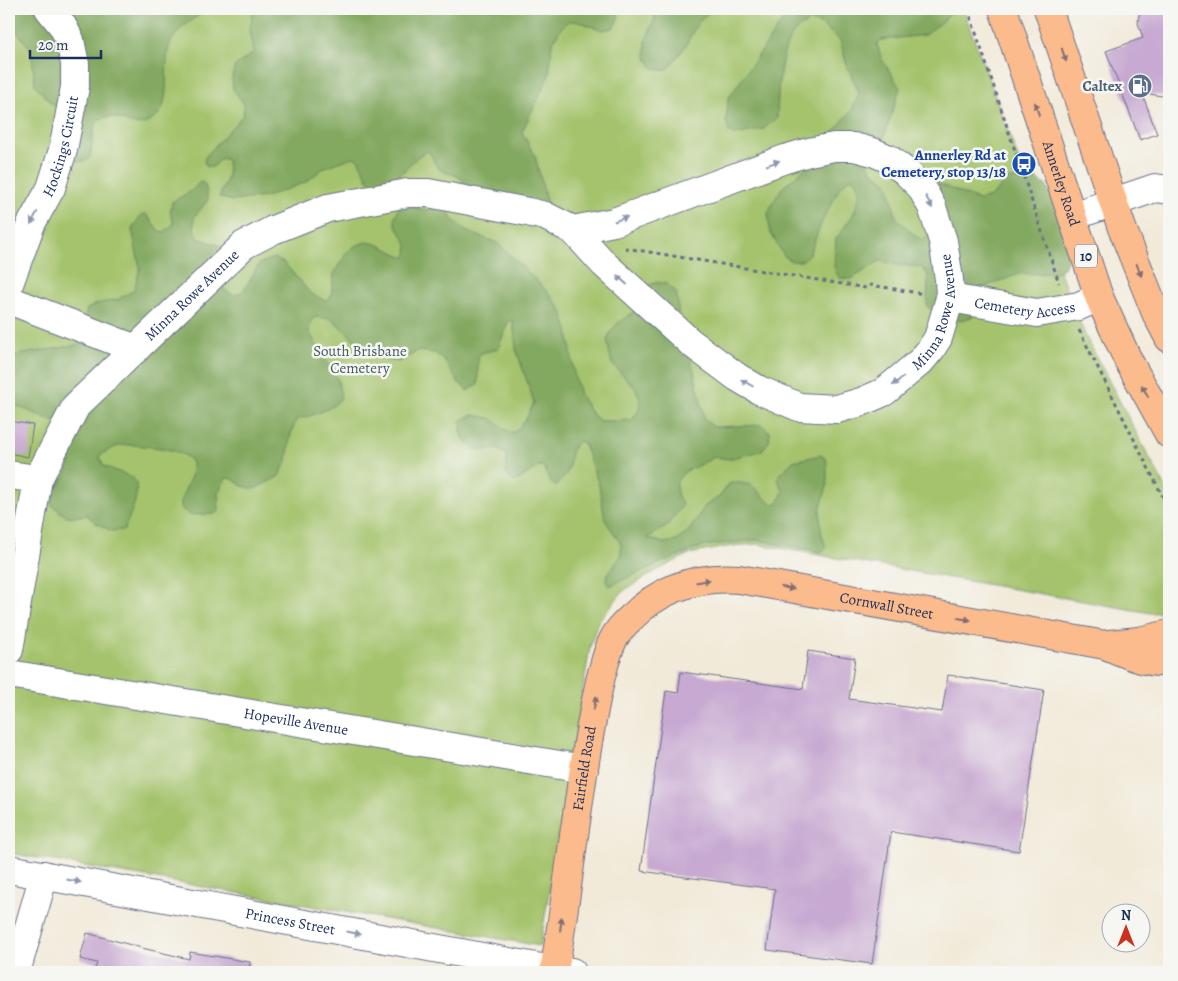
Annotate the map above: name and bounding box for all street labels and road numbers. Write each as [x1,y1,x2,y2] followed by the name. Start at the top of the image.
[38,94,83,201] street label: Hockings Circuit
[1037,137,1085,230] street label: Annerley Road
[140,245,244,345] street label: Minna Rowe Avenue
[1075,245,1097,268] road number: 10
[907,252,960,375] street label: Minna Rowe Avenue
[973,292,1077,323] street label: Cemetery Access
[838,587,935,624] street label: Cornwall Street
[242,703,350,740] street label: Hopeville Avenue
[568,723,601,812] street label: Fairfield Road
[244,903,337,939] street label: Princess Street

